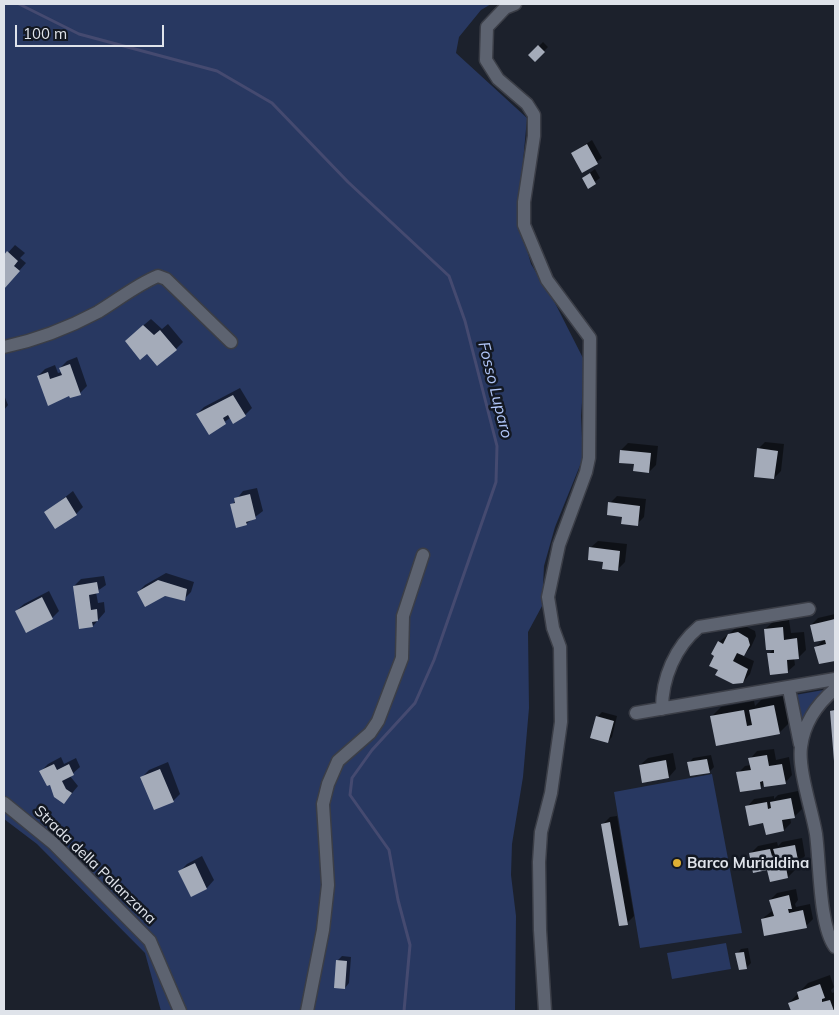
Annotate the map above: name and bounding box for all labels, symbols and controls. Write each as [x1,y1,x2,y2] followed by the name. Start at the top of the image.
[18,15,166,47] scale bar
[23,24,67,43] text: 100 m
[474,340,516,440] water label: Fosso Luparo
[30,802,160,928] street label: Strada della Palanzana
[687,854,809,872] place label: Barco Murialdina
[671,857,683,869] marker: Barco Murialdina

